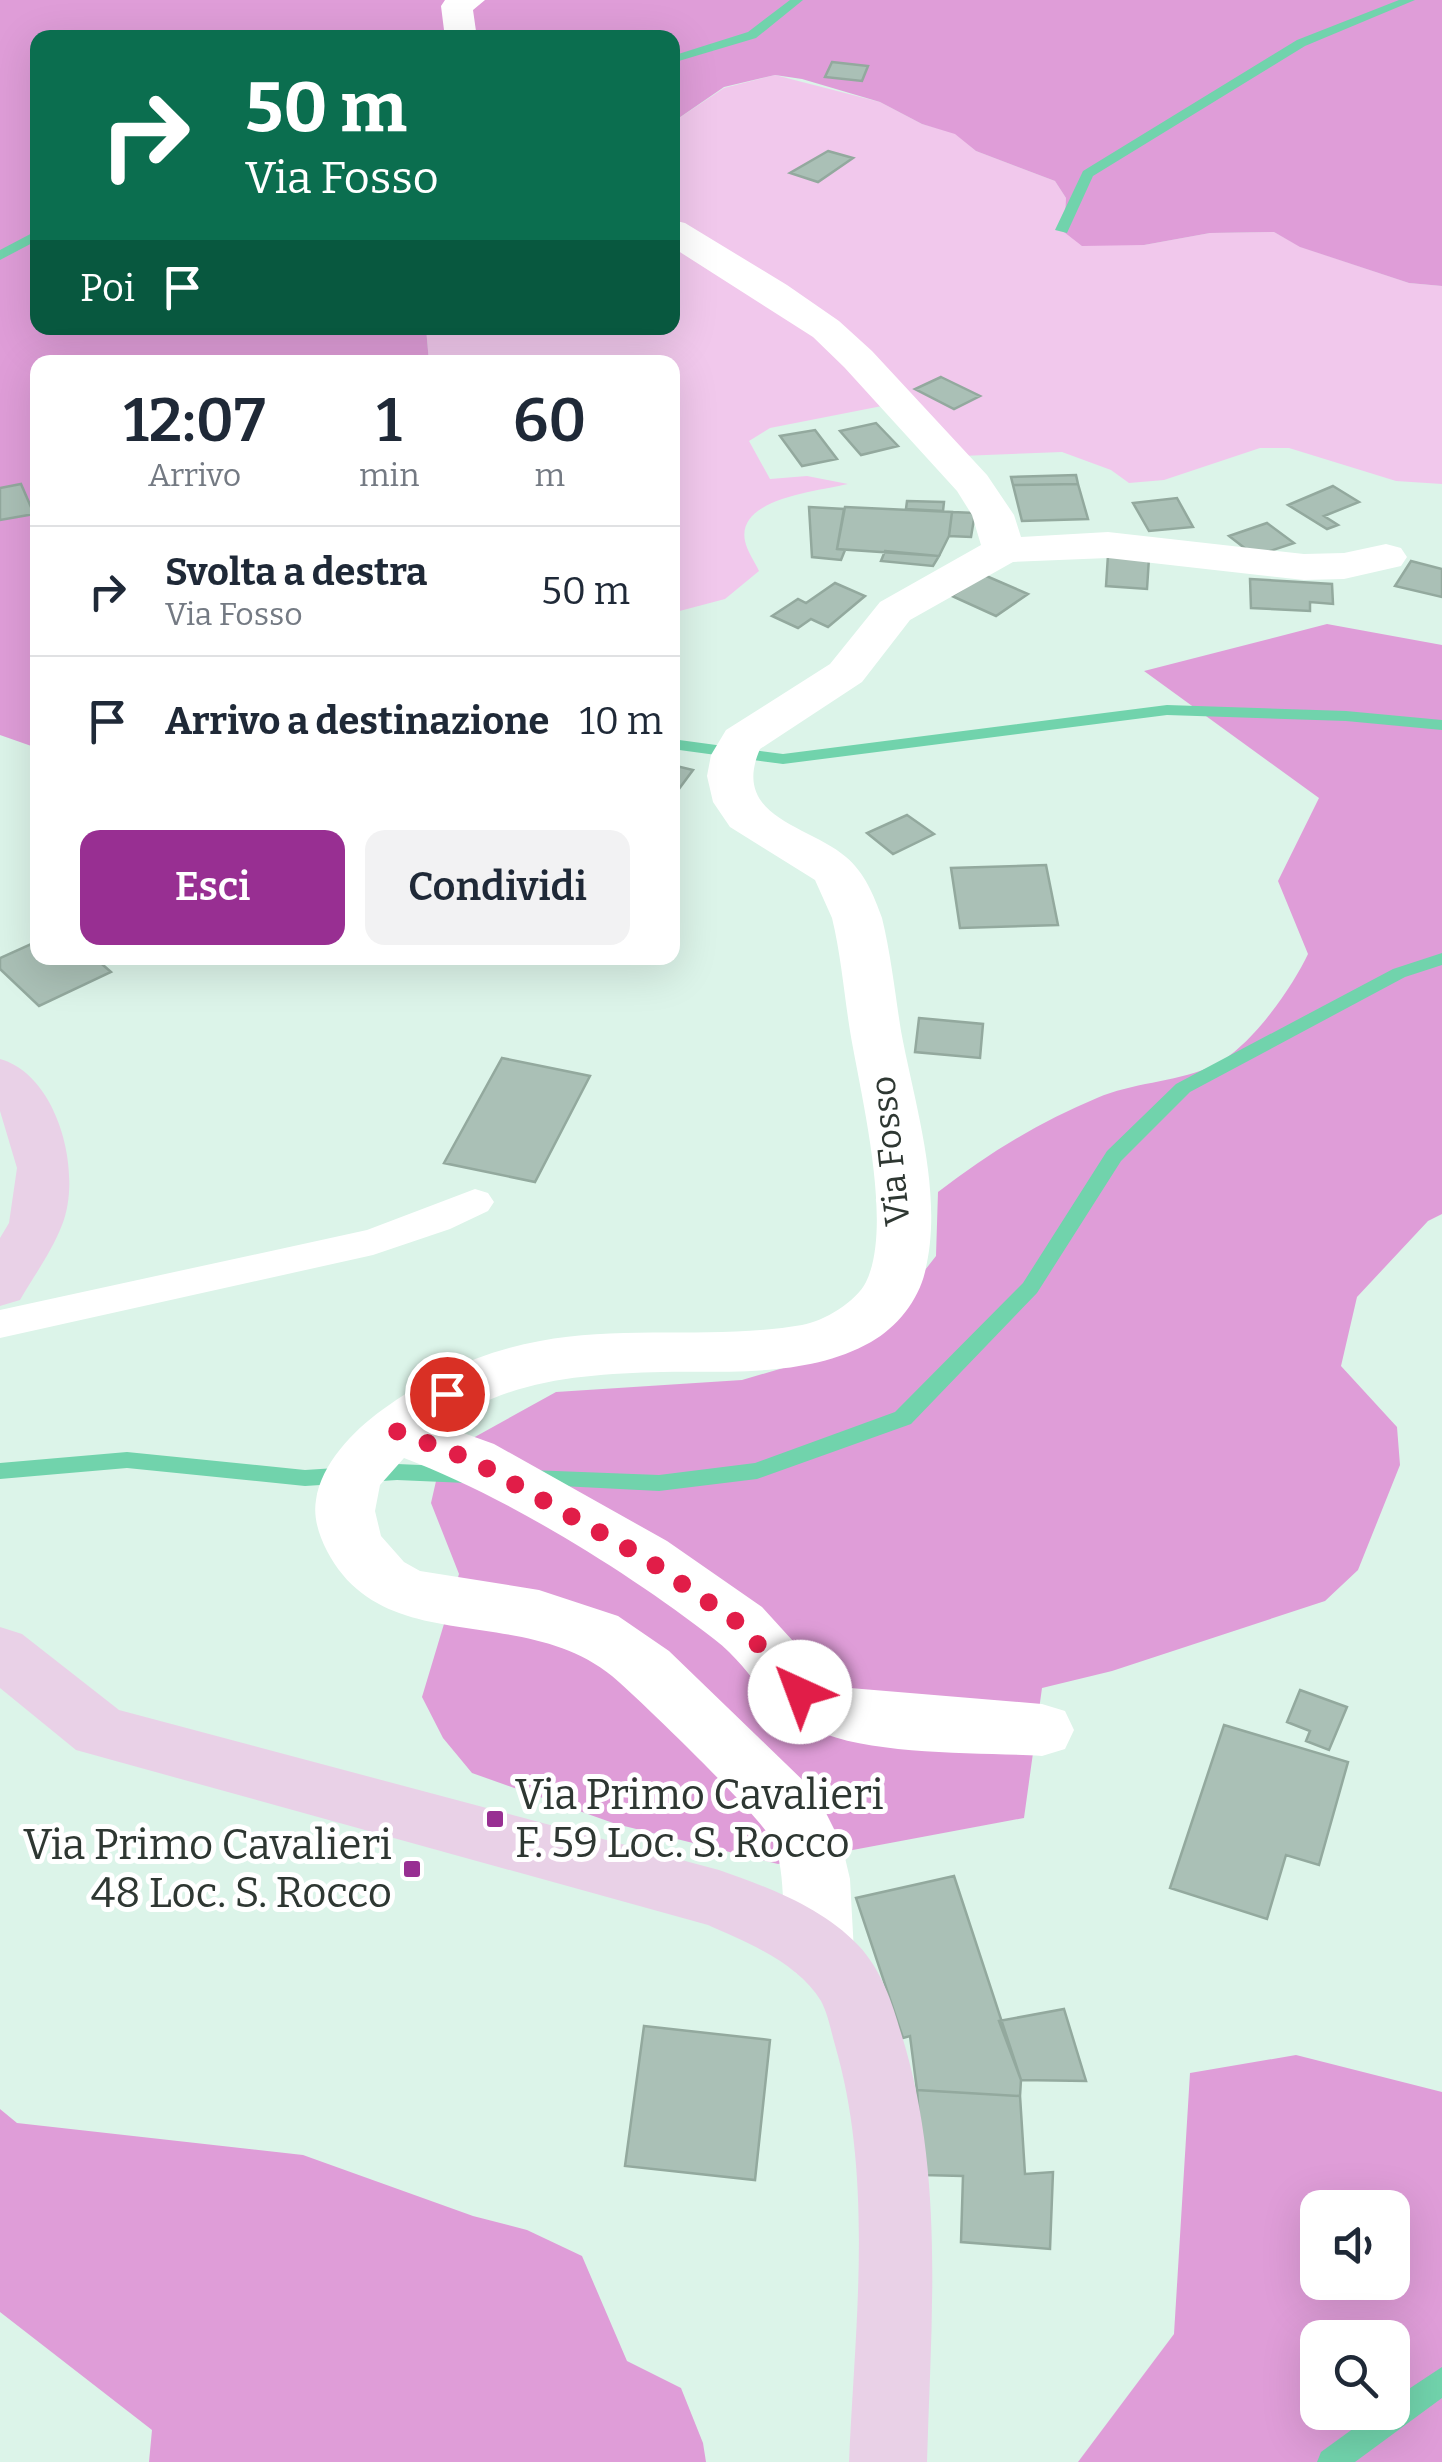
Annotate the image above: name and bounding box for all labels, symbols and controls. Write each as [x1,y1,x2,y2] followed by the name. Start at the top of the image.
[245,66,407,150] text: 50 m
[80,70,210,200] icon: right
[245,151,439,205] text: Via Fosso
[155,260,210,315] icon: arrive
[80,265,135,311] text: Poi
[123,385,266,457] text: 12:07
[377,385,402,457] text: 1
[513,385,587,457] text: 60
[148,456,241,494] text: Arrivo
[359,456,419,494] text: min
[534,456,565,494] text: m
[165,549,427,595] text: Svolta a destra
[80,564,135,619] icon: right
[541,568,630,614] text: 50 m
[165,595,303,633] text: Via Fosso
[80,694,135,749] icon: arrive
[165,698,549,744] text: Arrivo a destinazione
[579,698,663,744] text: 10 m
[80,830,345,945] button: Esci
[365,830,630,945] button: Condividi
[861,1074,919,1228] street label: Via Fosso
[405,1352,490,1437] pin
[420,1367,475,1422] icon: arrive
[748,1640,852,1744] position arrow
[515,1770,884,1868] place label: Via Primo Cavalieri F. 59 Loc. S. Rocco
[484,1808,506,1830] marker: Via Primo Cavalieri F. 59 Loc. S. Rocco
[23,1820,392,1918] place label: Via Primo Cavalieri 48 Loc. S. Rocco
[401,1858,423,1880] marker: Via Primo Cavalieri 48 Loc. S. Rocco
[1300,2190,1410,2430] map controls
[1300,2190,1410,2300] button: sound
[1300,2320,1410,2430] button: search

